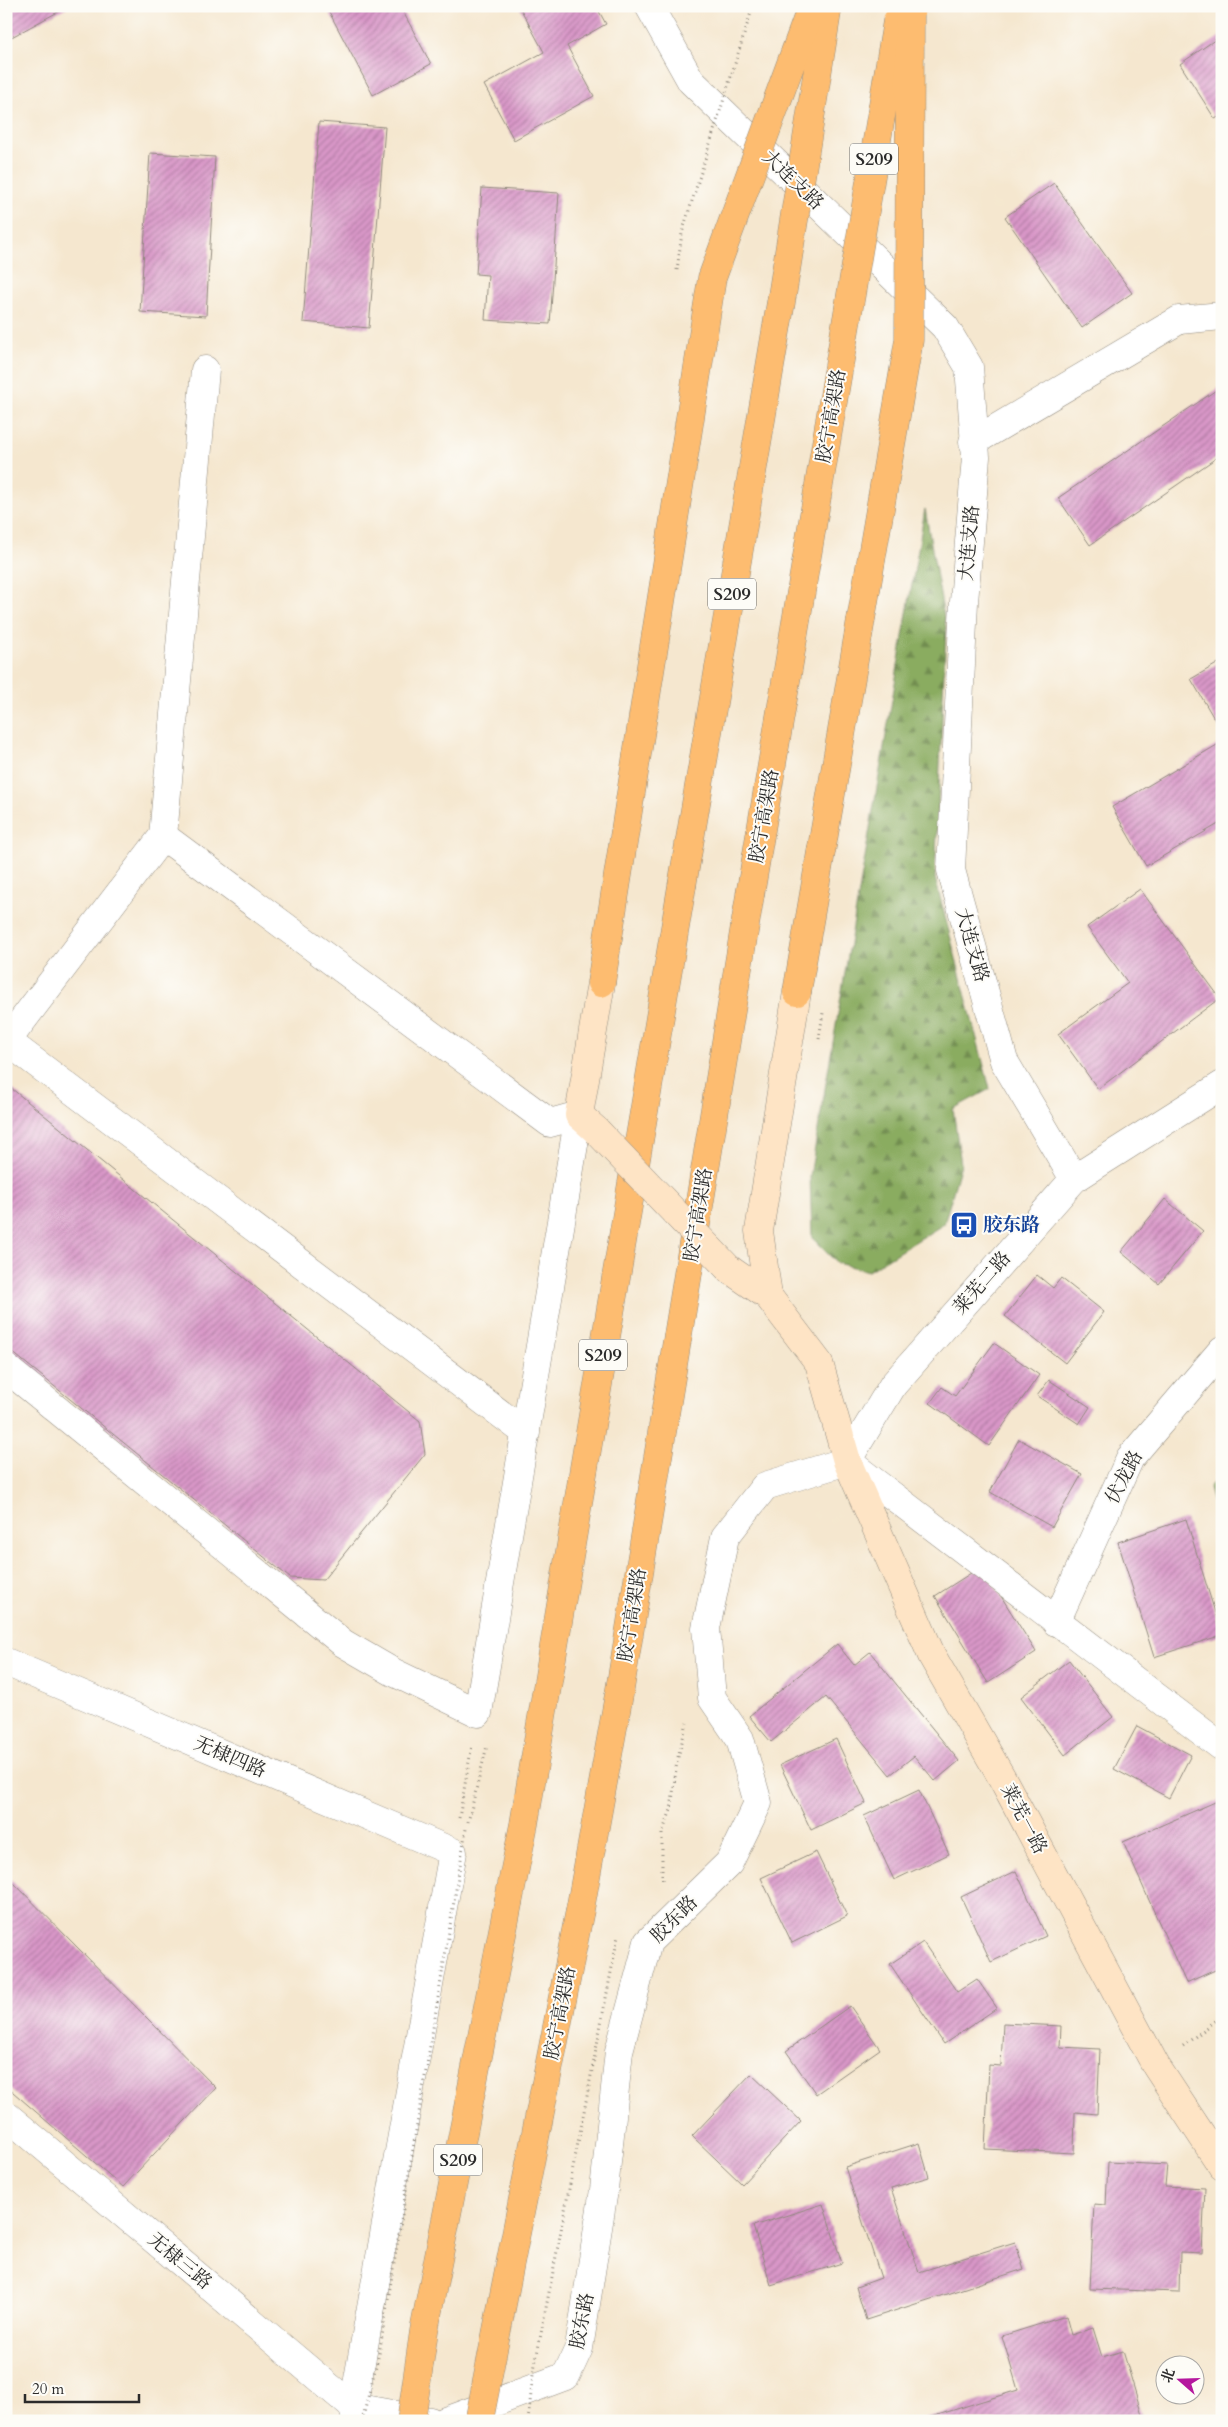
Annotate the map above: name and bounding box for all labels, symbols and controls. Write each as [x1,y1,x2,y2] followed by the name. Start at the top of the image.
[757,144,829,216] street label: 大连支路
[850,144,898,174] road number: S209
[810,367,852,465] street label: 胶宁高架路
[953,504,985,582] street label: 大连支路
[708,578,756,610] road number: S209
[743,767,785,865] street label: 胶宁高架路
[949,905,995,985] street label: 大连支路
[678,1166,718,1264] street label: 胶宁高架路
[949,1210,979,1240] bus stop icon: 胶东路
[983,1212,1040,1238] place label: 胶东路
[947,1246,1017,1320] street label: 莱芜二路
[579,1340,627,1370] road number: S209
[1099,1446,1149,1508] street label: 伏龙路
[612,1566,652,1664] street label: 胶宁高架路
[190,1730,270,1784] street label: 无棣四路
[995,1779,1053,1859] street label: 莱芜一路
[645,1890,703,1948] street label: 胶东路
[538,1964,582,2062] street label: 胶宁高架路
[434,2144,482,2176] road number: S209
[143,2227,217,2295] street label: 无棣三路
[564,2291,600,2351] street label: 胶东路
[1156,2354,1206,2404] north arrow
[1157,2366,1180,2386] text: 北
[25,2372,139,2404] scale bar
[32,2379,64,2399] text: 20 m

